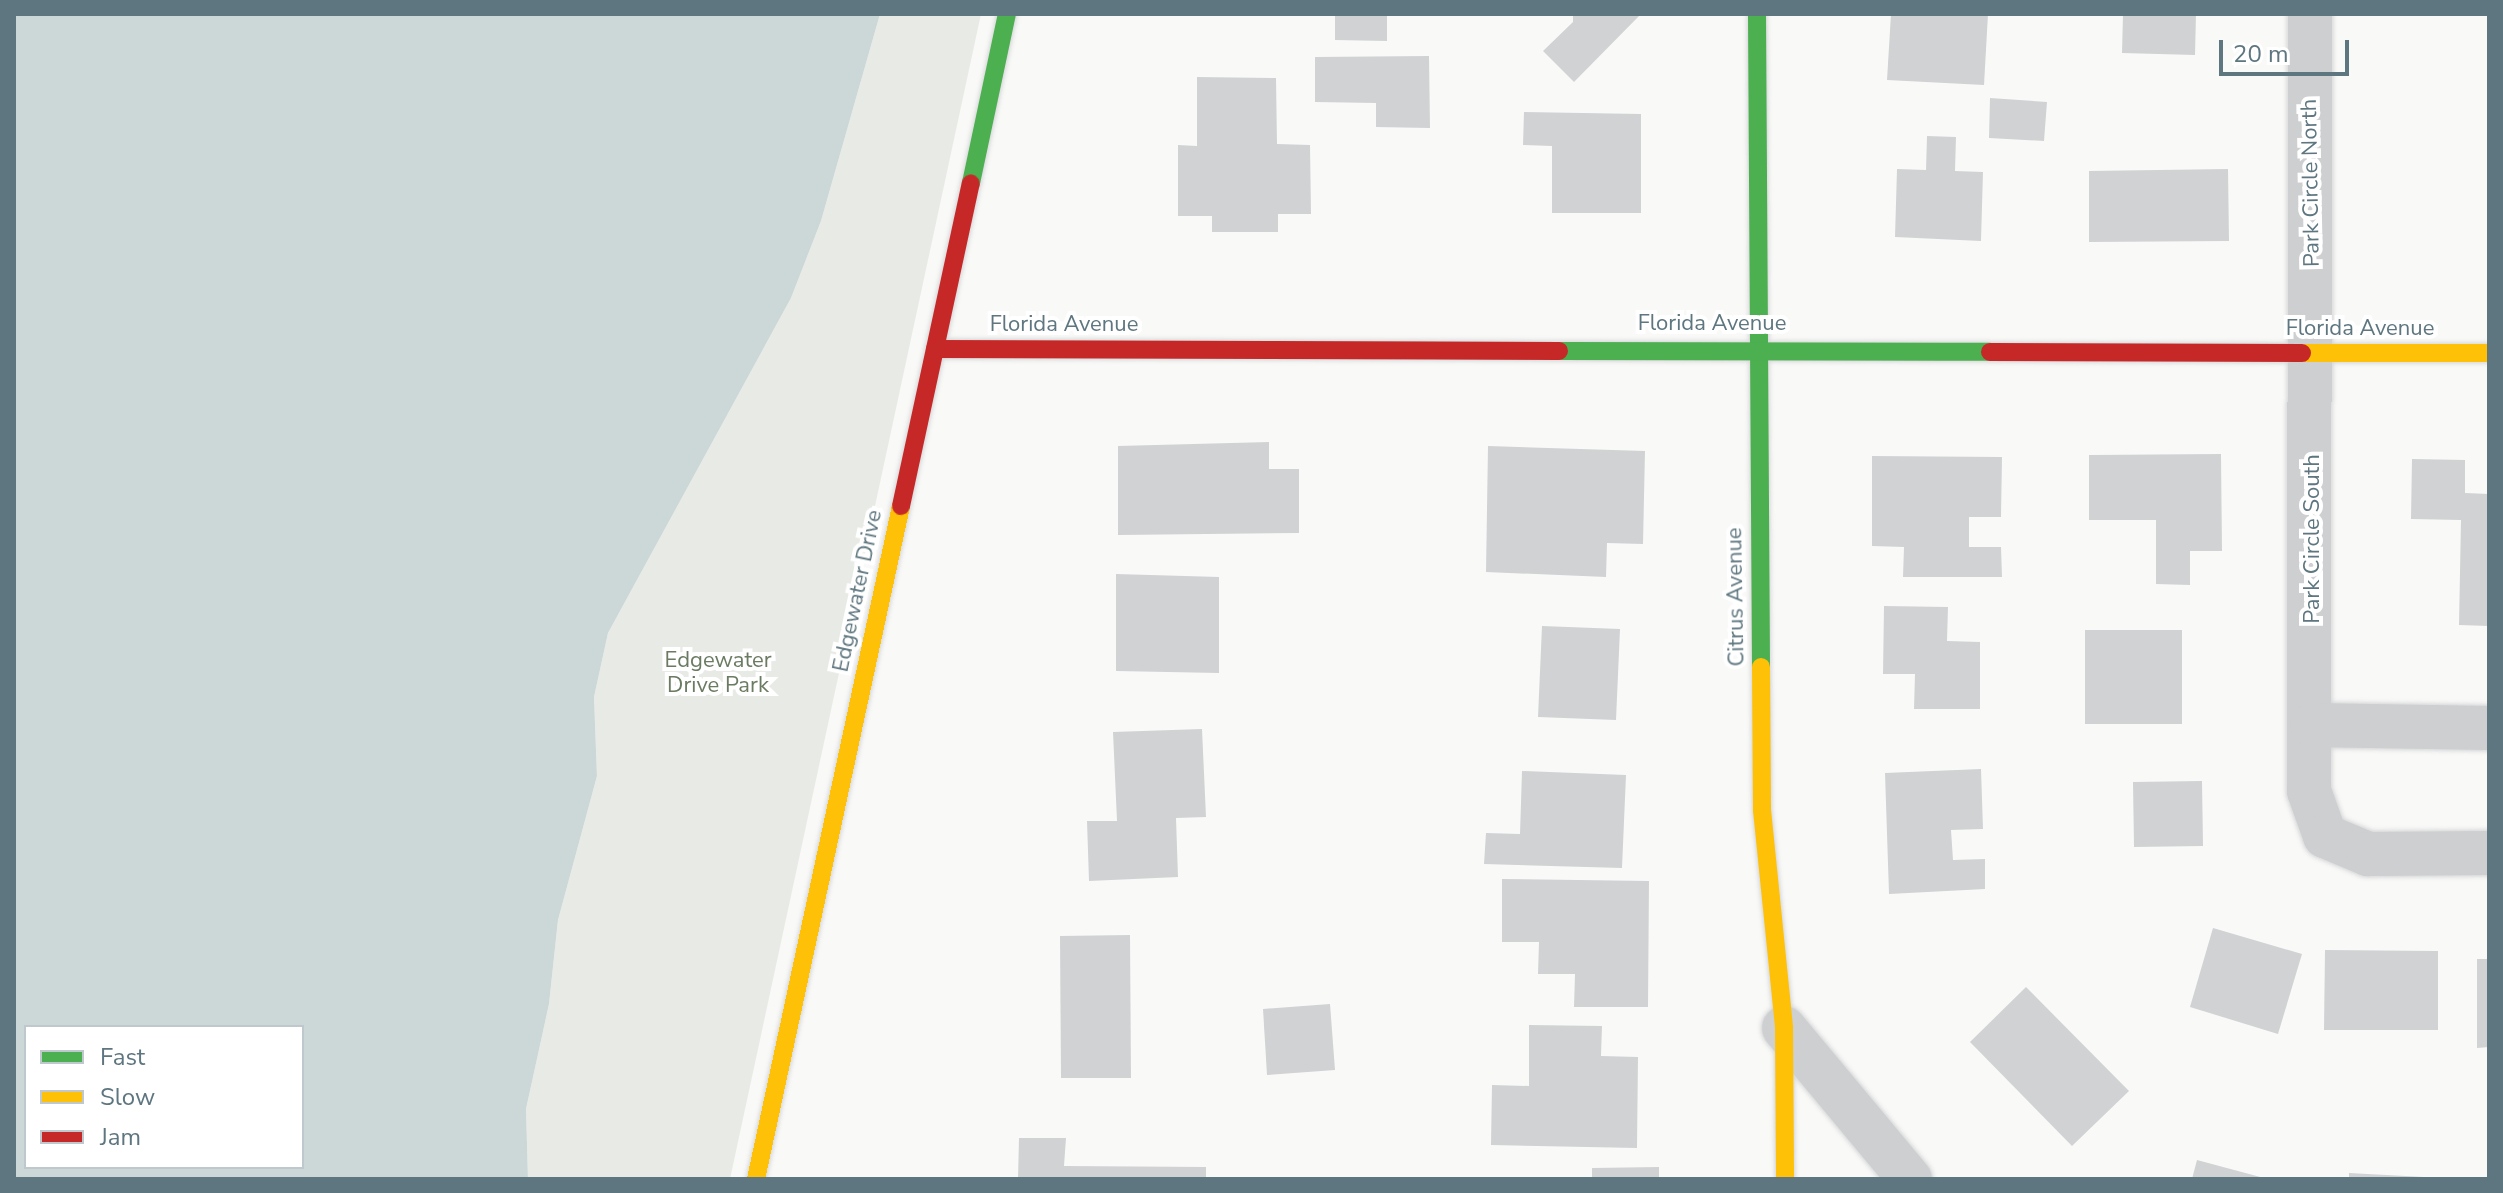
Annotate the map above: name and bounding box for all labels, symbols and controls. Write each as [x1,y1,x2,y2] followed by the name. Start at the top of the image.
[2223,24,2353,74] scale bar
[2233,38,2289,70] text: 20 m
[2296,99,2326,267] street label: Park Circle North
[1638,311,1786,337] street label: Florida Avenue
[990,312,1138,338] street label: Florida Avenue
[2286,316,2434,342] street label: Florida Avenue
[2300,454,2326,624] street label: Park Circle South
[828,508,888,674] street label: Edgewater Drive
[1722,527,1750,667] street label: Citrus Avenue
[664,647,772,698] park label: Edgewater Drive Park
[24,1025,304,1169] legend
[100,1041,145,1073] text: Fast
[100,1081,155,1113] text: Slow
[100,1121,141,1153] text: Jam

